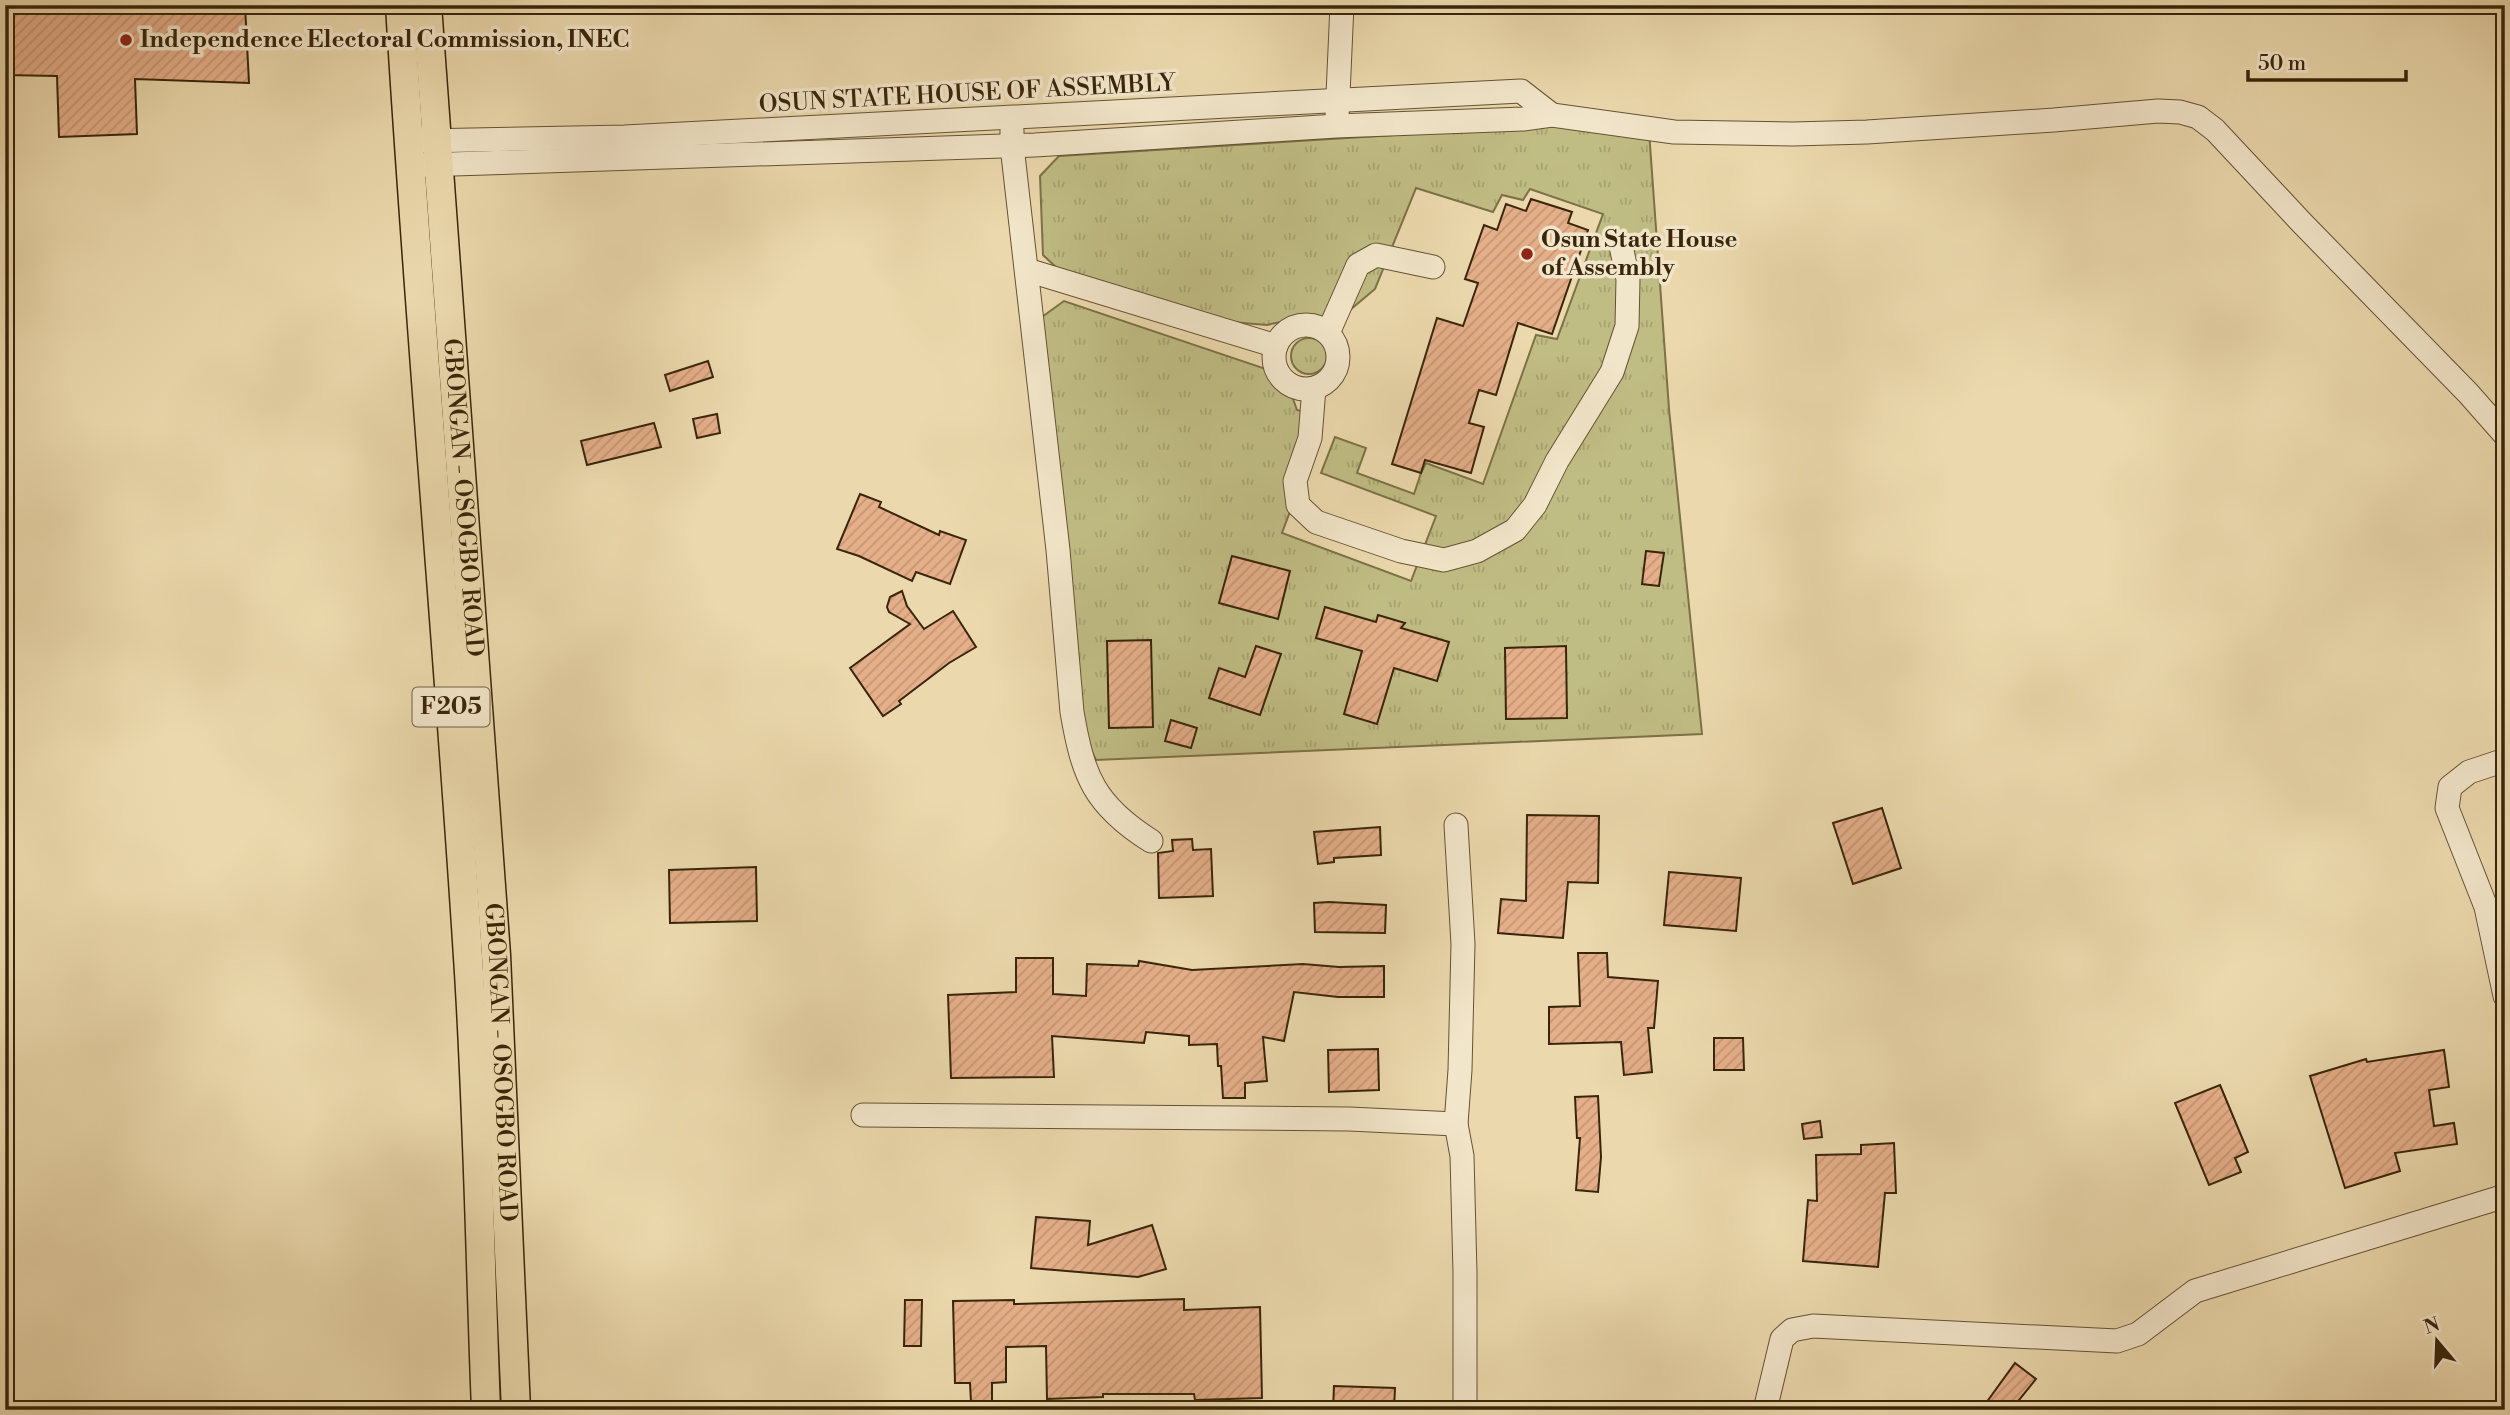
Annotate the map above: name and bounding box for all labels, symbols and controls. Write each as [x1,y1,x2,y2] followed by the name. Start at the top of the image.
[140,25,629,55] place label: Independence Electoral Commission, INEC
[118,32,134,48] marker: Independence Electoral Commission, INEC
[2248,38,2405,82] scale bar
[2258,51,2306,77] text: 50 m
[758,68,1177,120] street label: OSUN STATE HOUSE OF ASSEMBLY
[1541,225,1738,283] place label: Osun State House of Assembly
[1519,246,1535,262] marker: Osun State House of Assembly
[436,338,489,658] street label: GBONGAN - OSOGBO ROAD
[412,688,490,726] road number: F205
[477,902,523,1222] street label: GBONGAN - OSOGBO ROAD
[2402,1306,2472,1376] north arrow
[2421,1312,2443,1340] text: N

